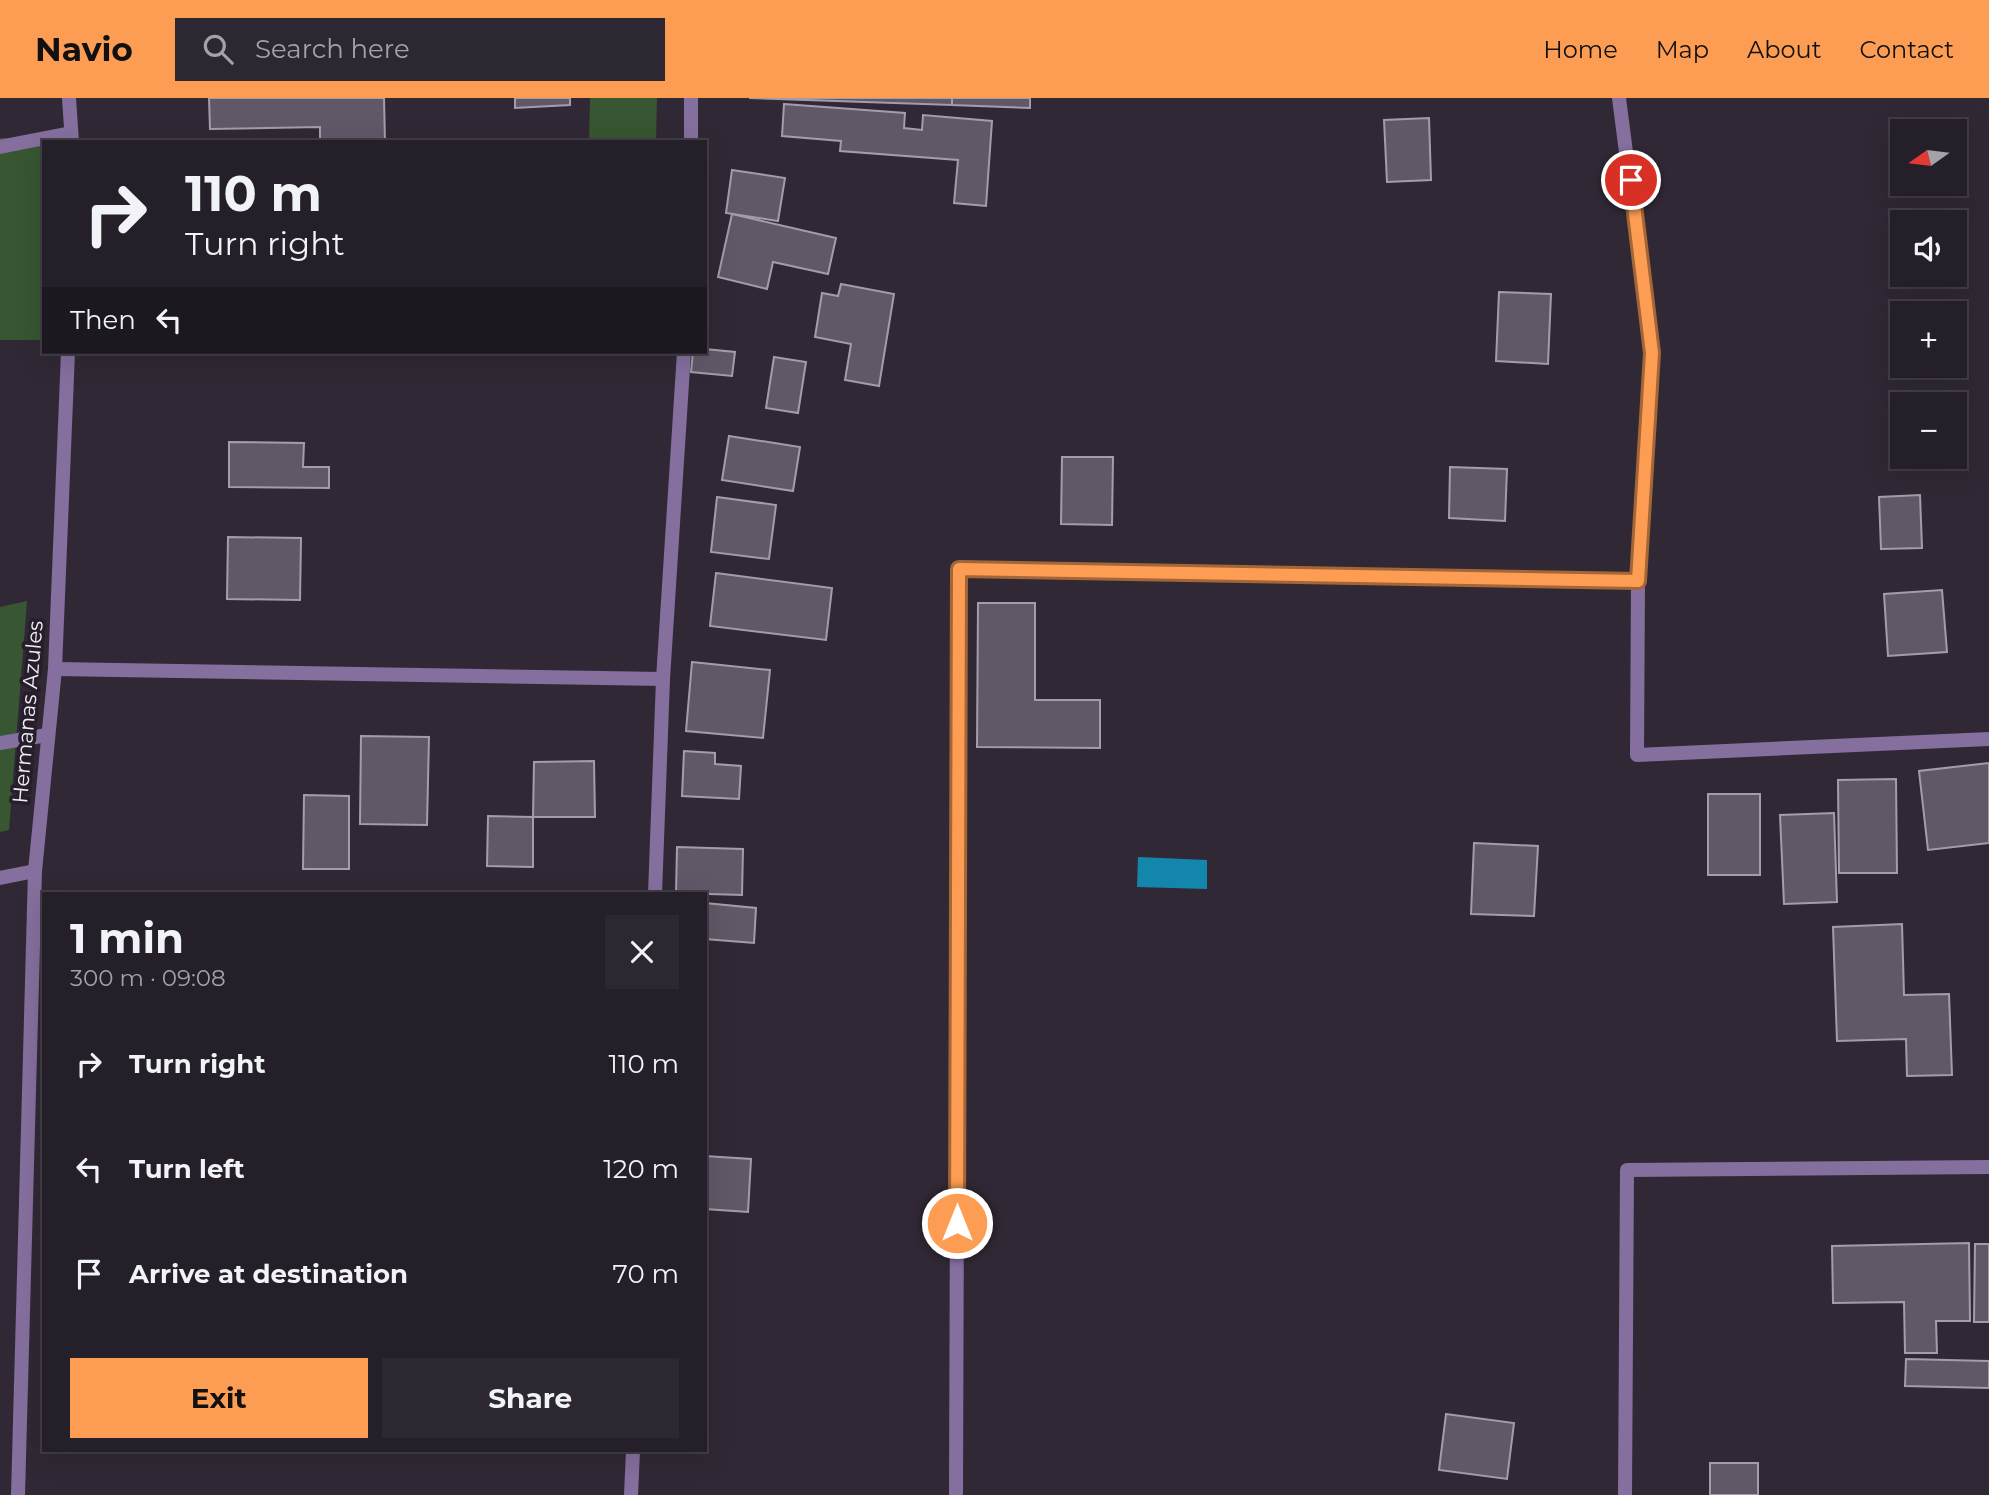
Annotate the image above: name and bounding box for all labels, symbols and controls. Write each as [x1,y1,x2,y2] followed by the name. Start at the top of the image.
[175,18,665,81] search box
[35,29,133,69] text: Navio
[199,30,237,68] icon: search
[255,33,410,65] text: Search here
[1543,35,1618,64] text: Home
[1656,35,1709,64] text: Map
[1747,35,1821,64] text: About
[1859,35,1954,64] text: Contact
[1890,119,1967,196] north arrow
[1890,119,1967,469] map controls
[1601,150,1661,210] pin
[1612,161,1650,199] icon: arrive
[185,164,322,223] text: 110 m
[70,168,161,259] icon: right
[1890,210,1967,287] button: sound
[185,224,345,263] text: Turn right
[150,301,188,339] icon: left
[1890,301,1967,378] button: +
[70,304,136,336] text: Then
[1890,392,1967,469] button: −
[7,619,48,804] street label: Hermanas Azules
[70,912,184,964] text: 1 min
[605,915,679,989] button: close
[70,964,226,992] text: 300 m · 09:08
[70,1045,108,1083] icon: right
[129,1048,265,1080] text: Turn right
[609,1048,679,1080] text: 110 m
[70,1150,108,1188] icon: left
[129,1153,245,1185] text: Turn left
[603,1153,679,1185] text: 120 m
[920,1186,994,1260] position arrow
[70,1255,108,1293] icon: arrive
[129,1258,408,1290] text: Arrive at destination
[613,1258,679,1290] text: 70 m
[70,1358,368,1438] button: Exit
[382,1358,679,1438] button: Share

